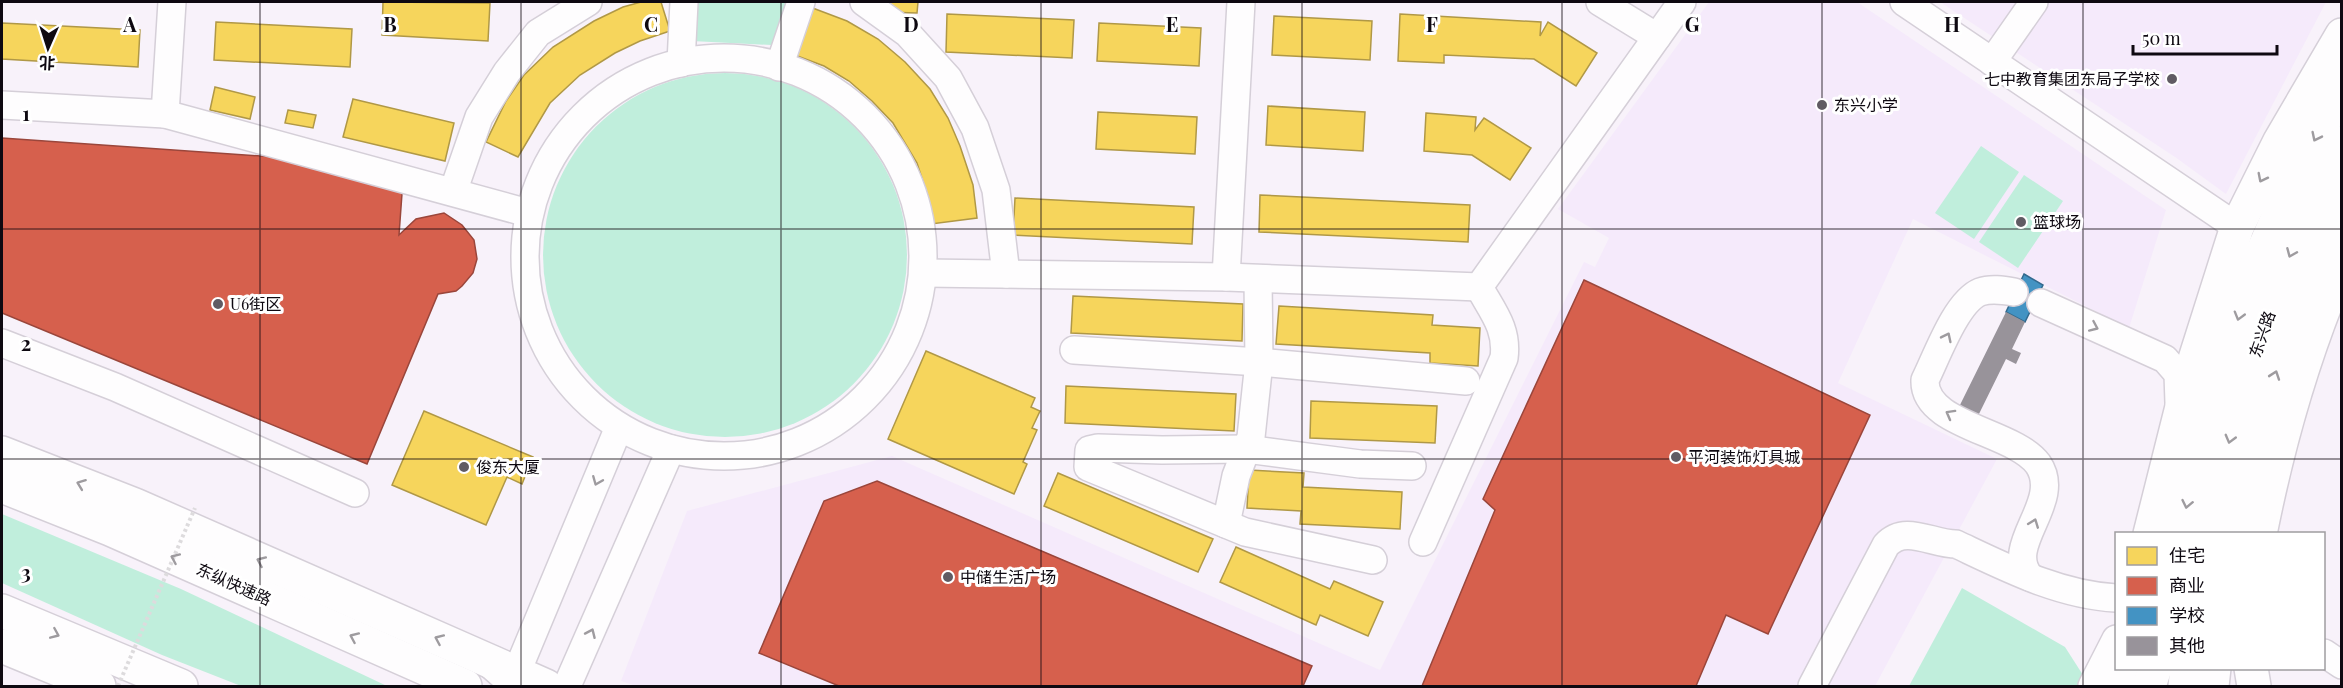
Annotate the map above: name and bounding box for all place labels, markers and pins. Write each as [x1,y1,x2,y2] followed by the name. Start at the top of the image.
[1984,68,2160,89] place label: 七中教育集团东局子学校
[2165,72,2179,86] marker: 七中教育集团东局子学校
[1834,94,1898,115] place label: 东兴小学
[1815,98,1829,112] marker: 东兴小学
[2033,211,2081,232] place label: 篮球场
[2014,215,2028,229] marker: 篮球场
[230,293,281,314] place label: U6街区
[211,297,225,311] marker: U6街区
[1688,446,1800,467] place label: 平河装饰灯具城
[1669,450,1683,464] marker: 平河装饰灯具城
[476,456,540,477] place label: 俊东大厦
[457,460,471,474] marker: 俊东大厦
[960,566,1056,587] place label: 中储生活广场
[941,570,955,584] marker: 中储生活广场

